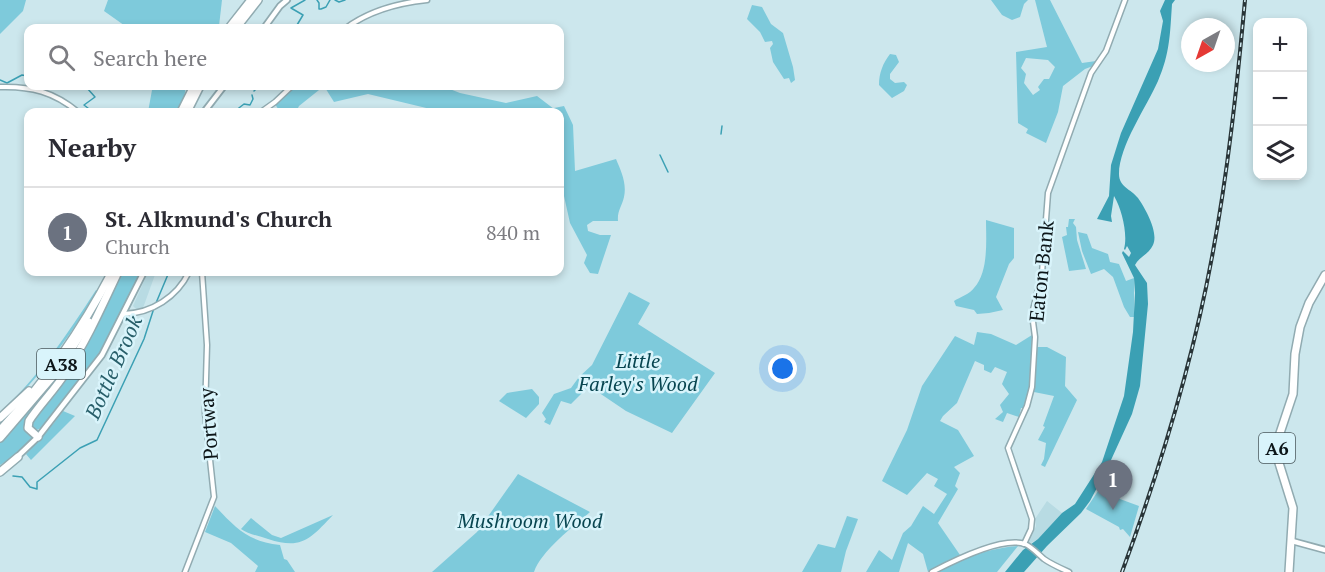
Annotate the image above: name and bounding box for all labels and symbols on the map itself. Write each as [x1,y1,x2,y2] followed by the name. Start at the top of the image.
[1181,18,1235,72] north arrow
[1022,218,1060,323] street label: Eaton Bank
[77,310,149,424] water label: Bottle Brook
[577,347,698,397] park label: Little Farley's Wood
[37,349,85,379] road number: A38
[768,354,797,383] your location
[192,386,224,461] street label: Portway
[1259,433,1295,463] road number: A6
[1094,460,1132,510] pin: 1
[457,507,603,534] park label: Mushroom Wood

